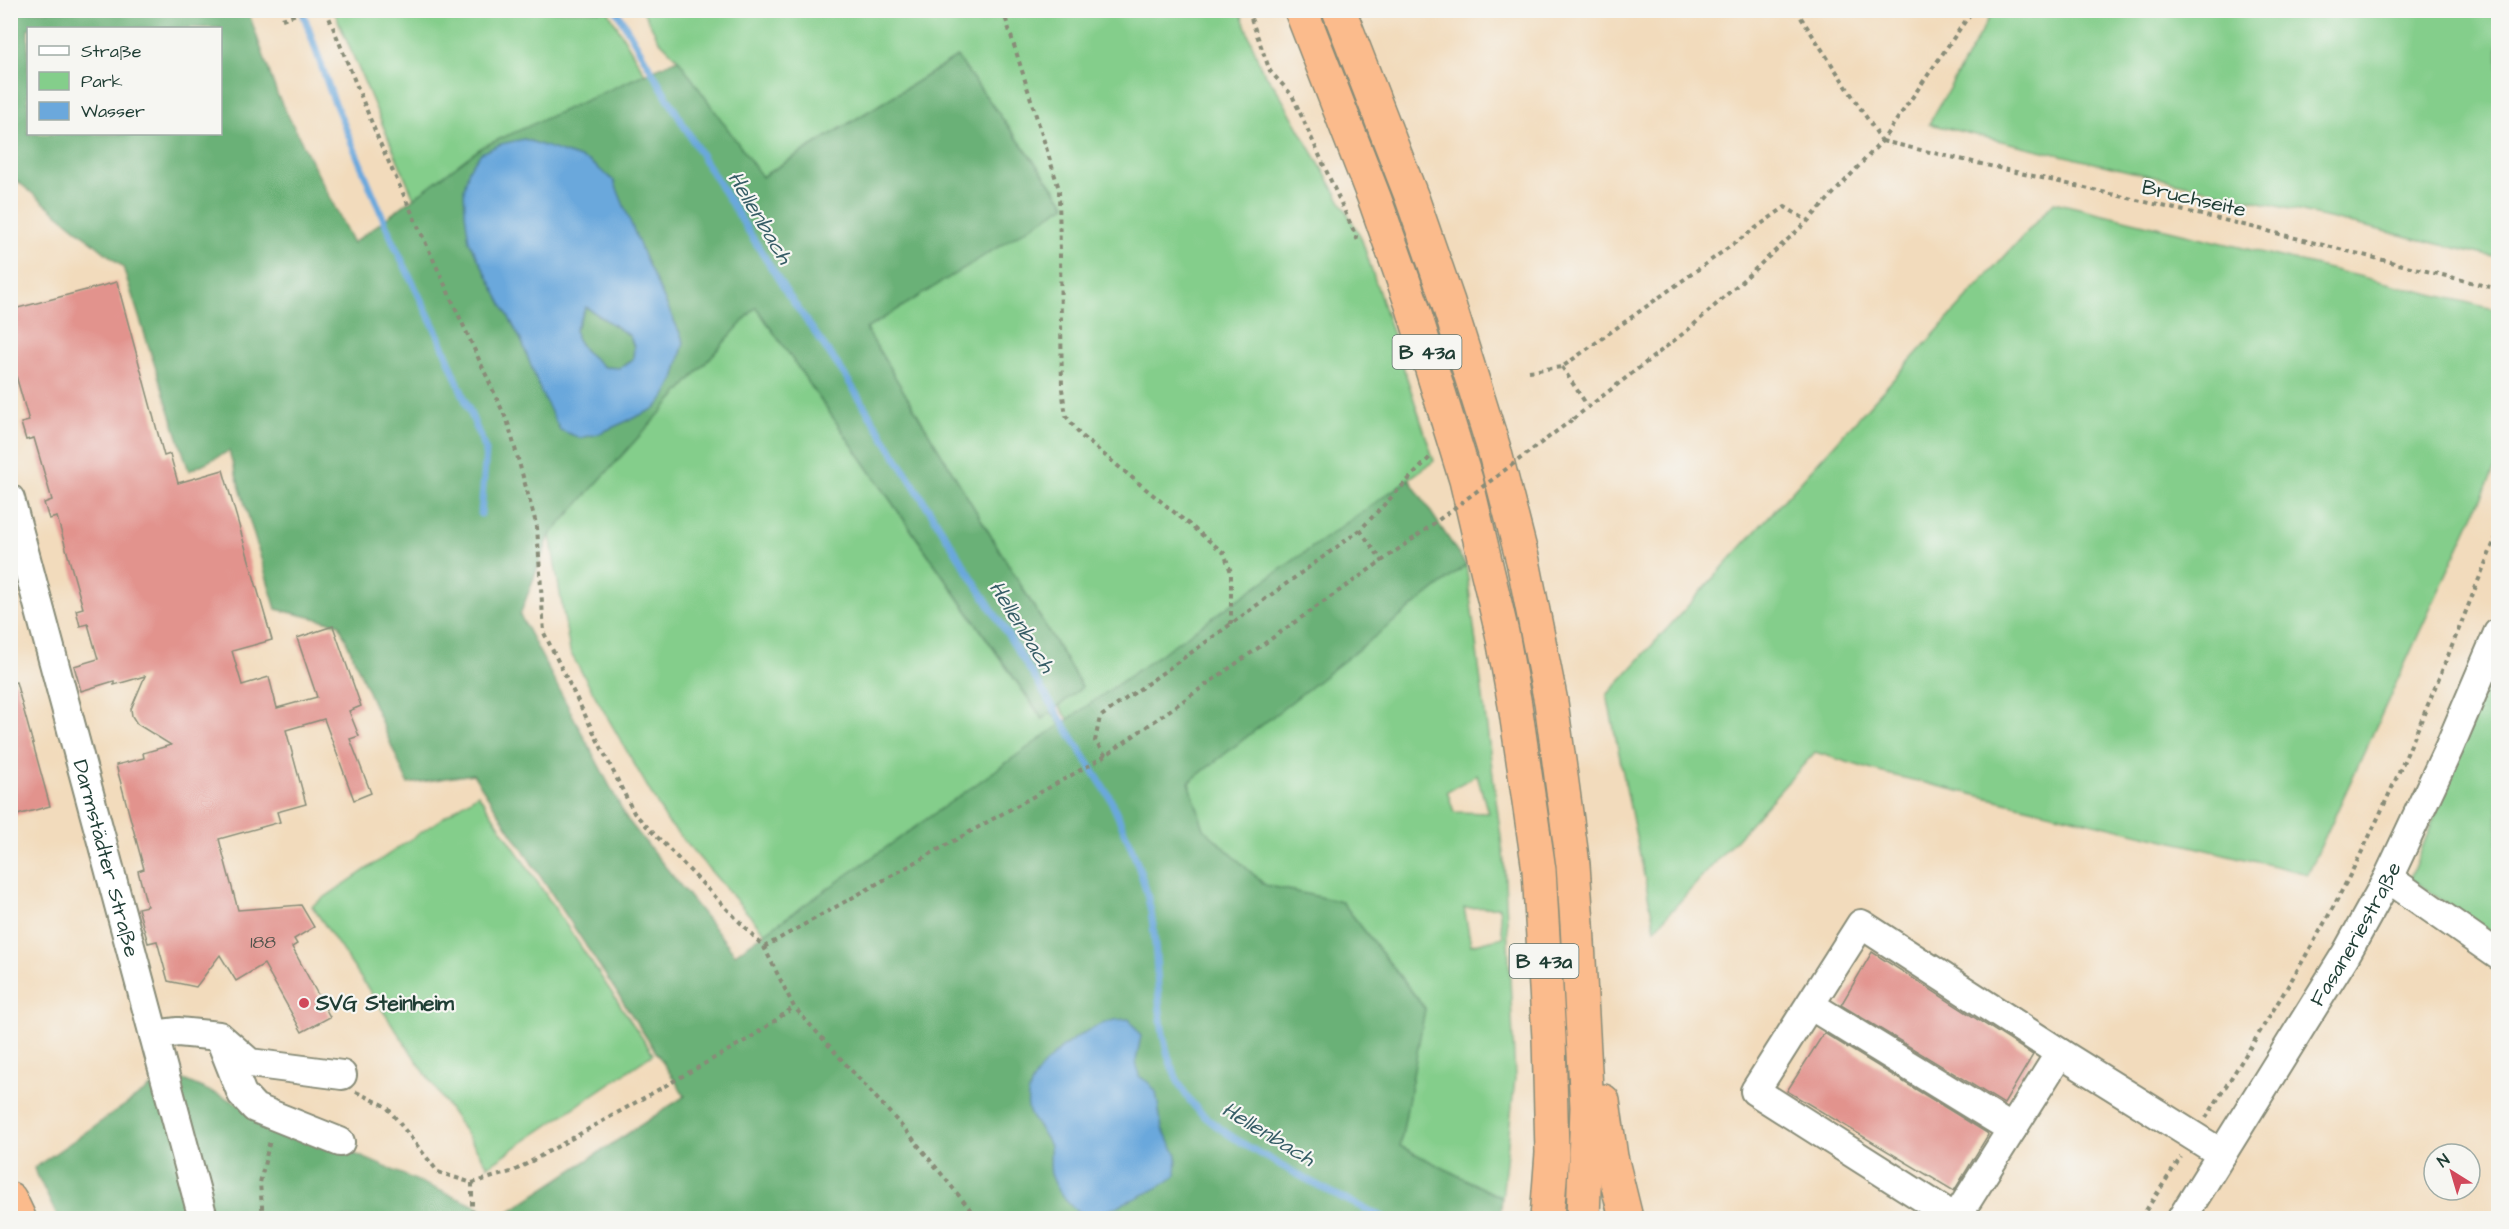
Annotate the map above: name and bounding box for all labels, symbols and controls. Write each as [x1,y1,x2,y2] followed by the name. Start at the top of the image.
[27,27,222,135] legend
[81,39,142,64] text: Straße
[81,69,123,94] text: Park
[81,99,145,124] text: Wasser
[720,165,800,271] water label: Hellenbach
[2139,172,2249,225] street label: Bruchseite
[1392,335,1462,369] road number: B 43a
[981,575,1063,680] water label: Hellenbach
[66,756,146,960] street label: Darmstädter Straße
[2303,857,2409,1012] street label: Fasaneriestraße
[250,930,276,955] house number: 188
[1510,944,1578,978] road number: B 43a
[315,989,455,1018] place label: SVG Steinheim
[297,996,311,1010] marker: SVG Steinheim
[1216,1094,1321,1175] water label: Hellenbach
[2422,1142,2482,1202] north arrow
[2433,1149,2454,1173] text: N

